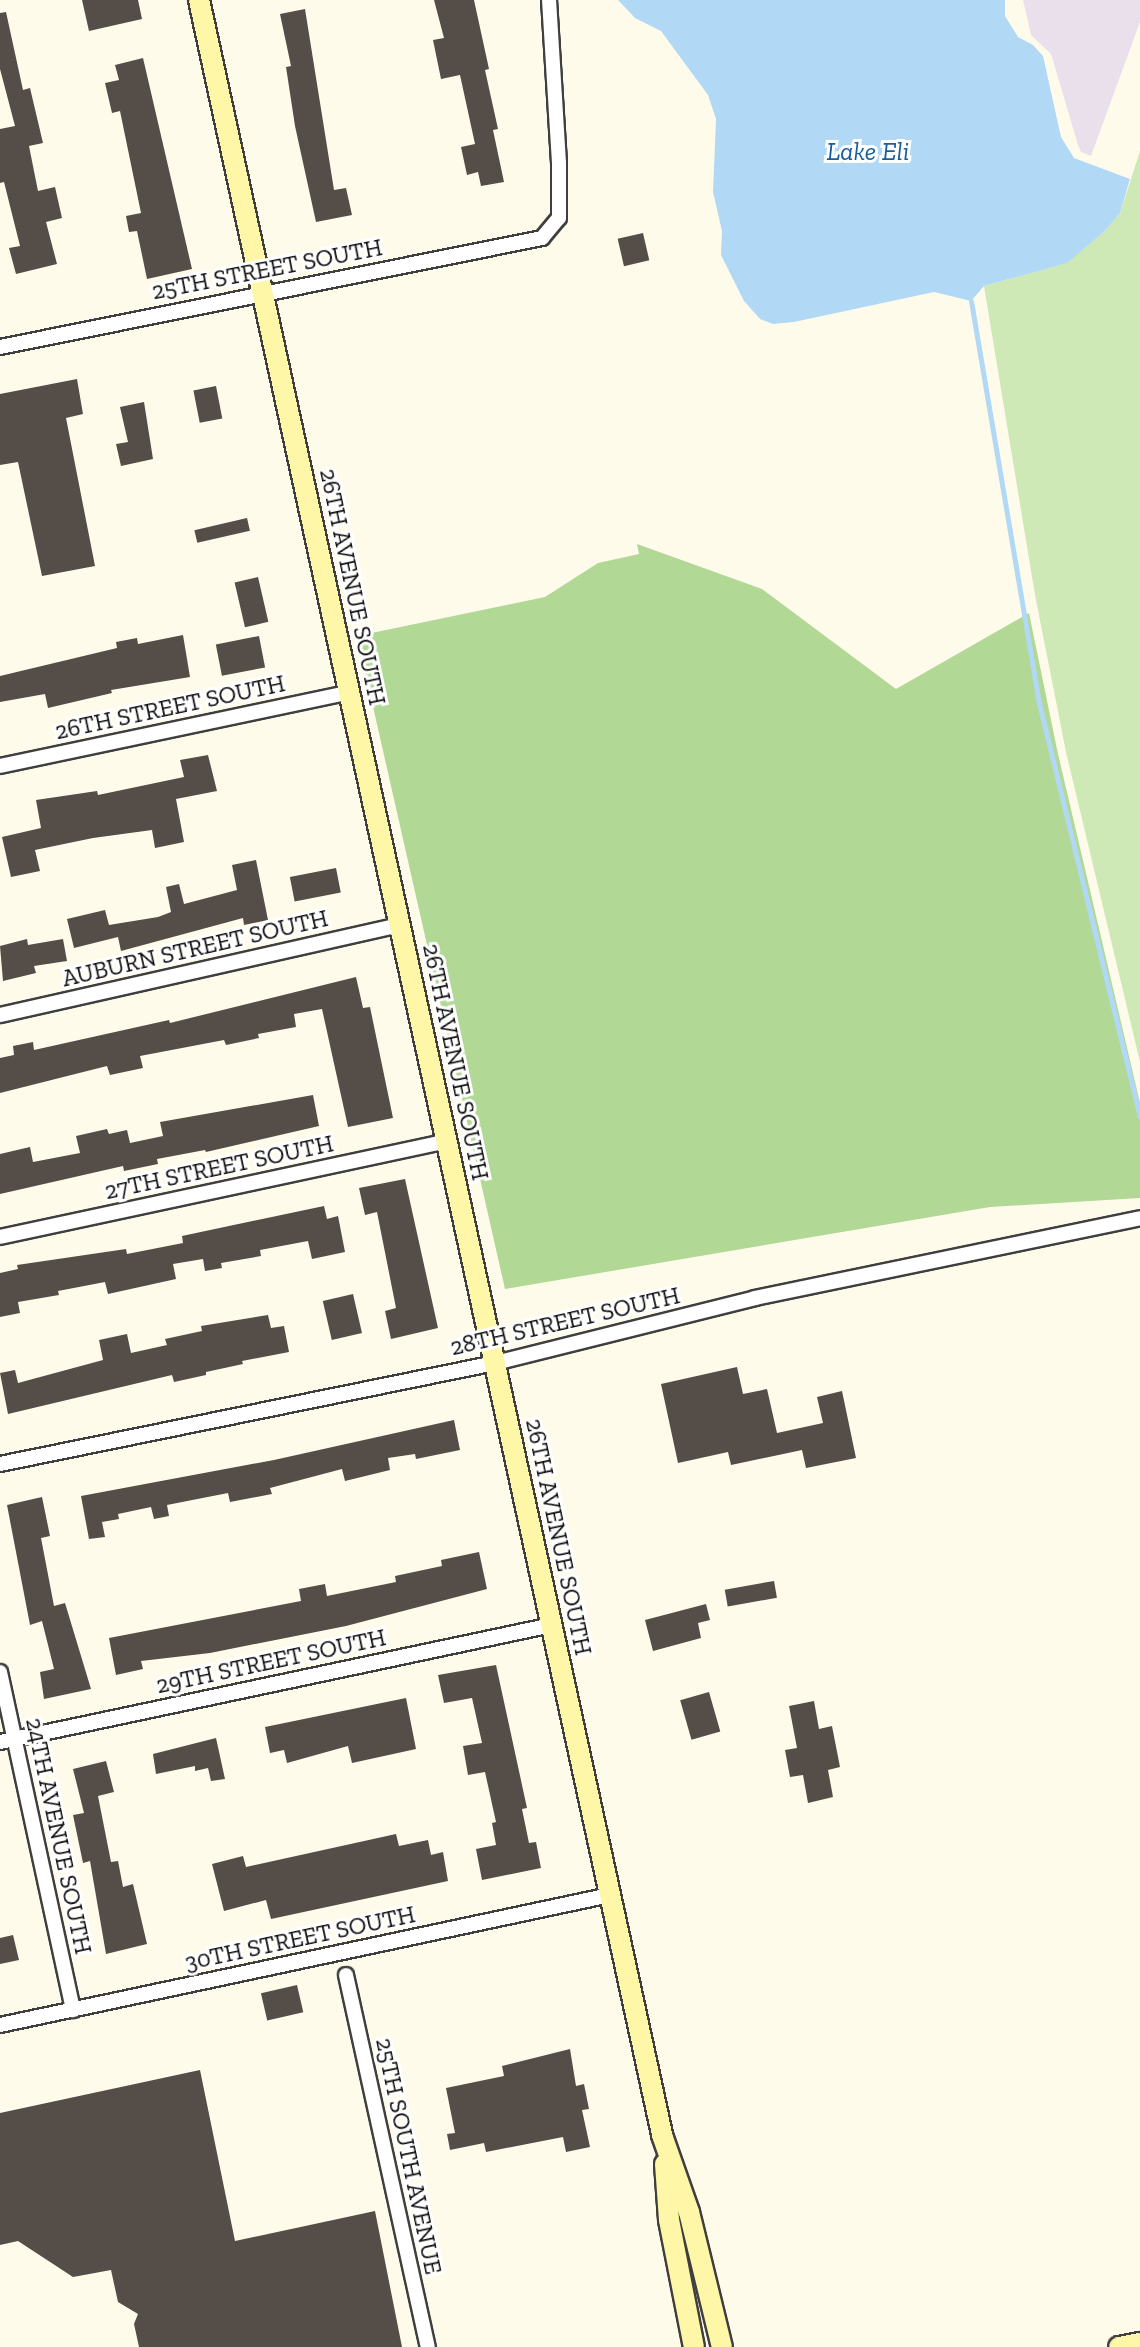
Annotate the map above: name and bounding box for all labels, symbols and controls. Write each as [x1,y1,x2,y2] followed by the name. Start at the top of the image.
[827,136,909,168] water label: Lake Eli
[149,232,385,306] street label: 25TH STREET SOUTH
[314,466,392,708] street label: 26TH AVENUE SOUTH
[52,668,288,746] street label: 26TH STREET SOUTH
[59,903,331,993] street label: AUBURN STREET SOUTH
[417,941,495,1183] street label: 26TH AVENUE SOUTH
[102,1129,336,1205] street label: 27TH STREET SOUTH
[447,1281,683,1361] street label: 28TH STREET SOUTH
[520,1416,598,1658] street label: 26TH AVENUE SOUTH
[153,1623,389,1699] street label: 29TH STREET SOUTH
[20,1715,98,1957] street label: 24TH AVENUE SOUTH
[182,1899,418,1977] street label: 30TH STREET SOUTH
[370,2035,448,2277] street label: 25TH SOUTH AVENUE

